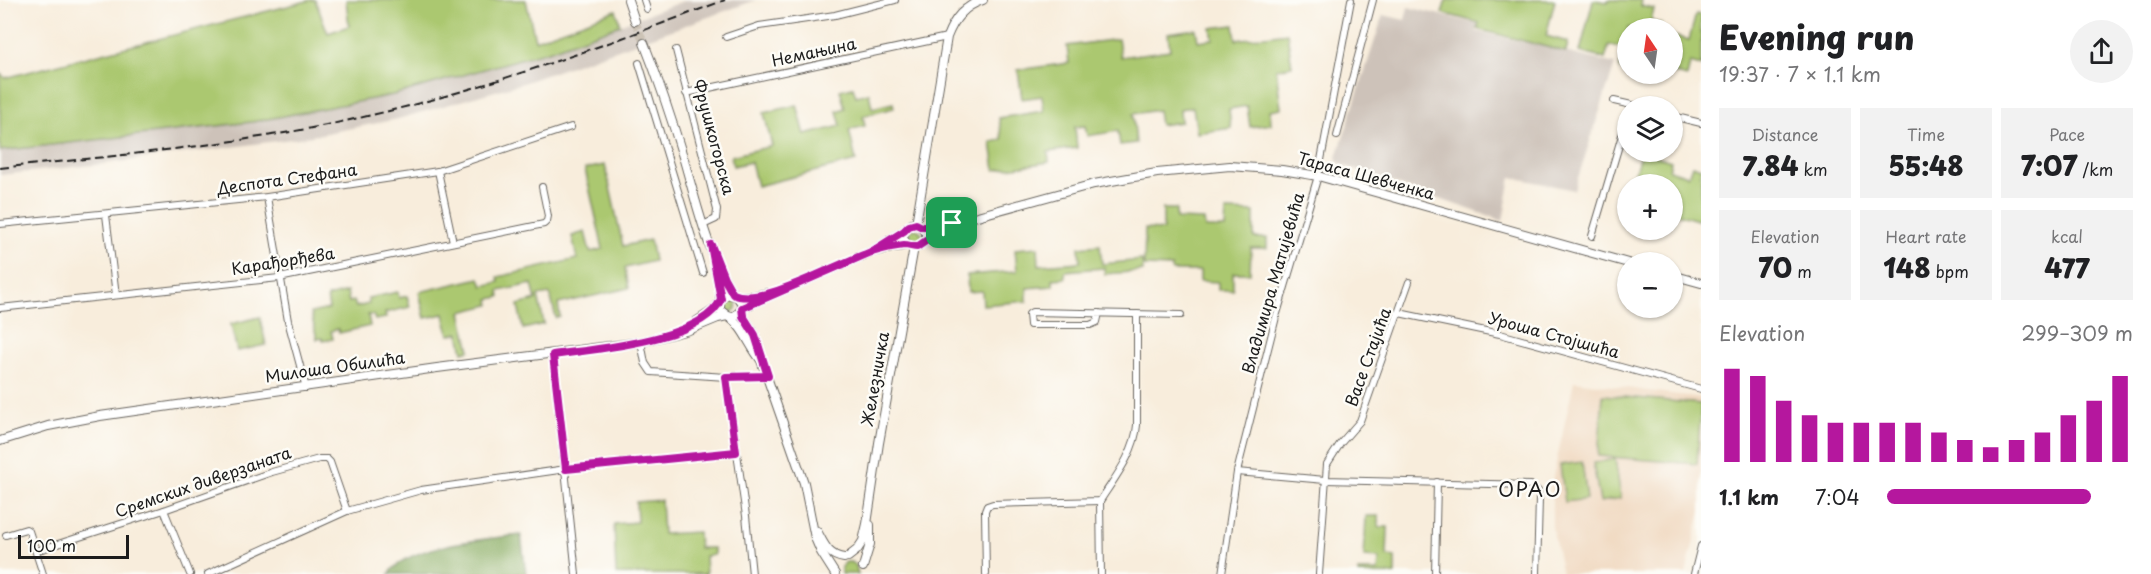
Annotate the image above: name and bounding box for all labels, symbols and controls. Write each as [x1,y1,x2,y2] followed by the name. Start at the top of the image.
[1719,11,1914,61] text: Evening run
[1617,18,1683,84] north arrow
[1617,18,1683,318] map controls
[2070,20,2133,83] button: share
[769,30,858,72] street label: Немањина
[1719,59,1881,89] text: 19:37 · 7 × 1.1 km
[688,76,742,197] street label: Фрушкогорска
[1617,96,1683,162] button: layers
[1751,122,1819,146] text: Distance
[1907,122,1945,146] text: Time
[2049,122,2085,146] text: Pace
[1295,145,1438,205] street label: Тараса Шевченка
[1742,146,1798,185] text: 7.84
[1889,146,1963,185] text: 55:48
[2021,146,2077,185] text: 7:07
[214,156,358,200] street label: Деспота Стефана
[1798,157,1828,181] text: km
[2077,157,2113,181] text: /km
[1617,174,1683,240] button: +
[1235,189,1309,376] street label: Владимира Матијевића
[926,197,977,248] pin
[935,206,968,239] icon: arrive
[1750,224,1820,248] text: Elevation
[1886,224,1966,248] text: Heart rate
[2051,224,2083,248] text: kcal
[230,240,336,280] street label: Карађорђева
[1758,248,1792,287] text: 70
[1883,248,1930,287] text: 148
[2044,248,2090,287] text: 477
[1617,252,1683,318] button: −
[1792,259,1812,283] text: m
[1930,259,1969,283] text: bpm
[1338,304,1396,410] street label: Васе Стајића
[1486,305,1622,363] street label: Уроша Стојшића
[1719,318,1805,348] text: Elevation
[2021,318,2133,348] text: 299–309 m
[854,330,894,428] street label: Железничка
[263,344,406,388] street label: Милоша Обилића
[111,440,294,522] street label: Сремских диверзаната
[1498,474,1562,504] district label: ОРАО
[1719,482,1779,512] text: 1.1 km
[1815,482,1860,512] text: 7:04
[18,532,129,560] scale bar
[27,533,76,557] text: 100 m

